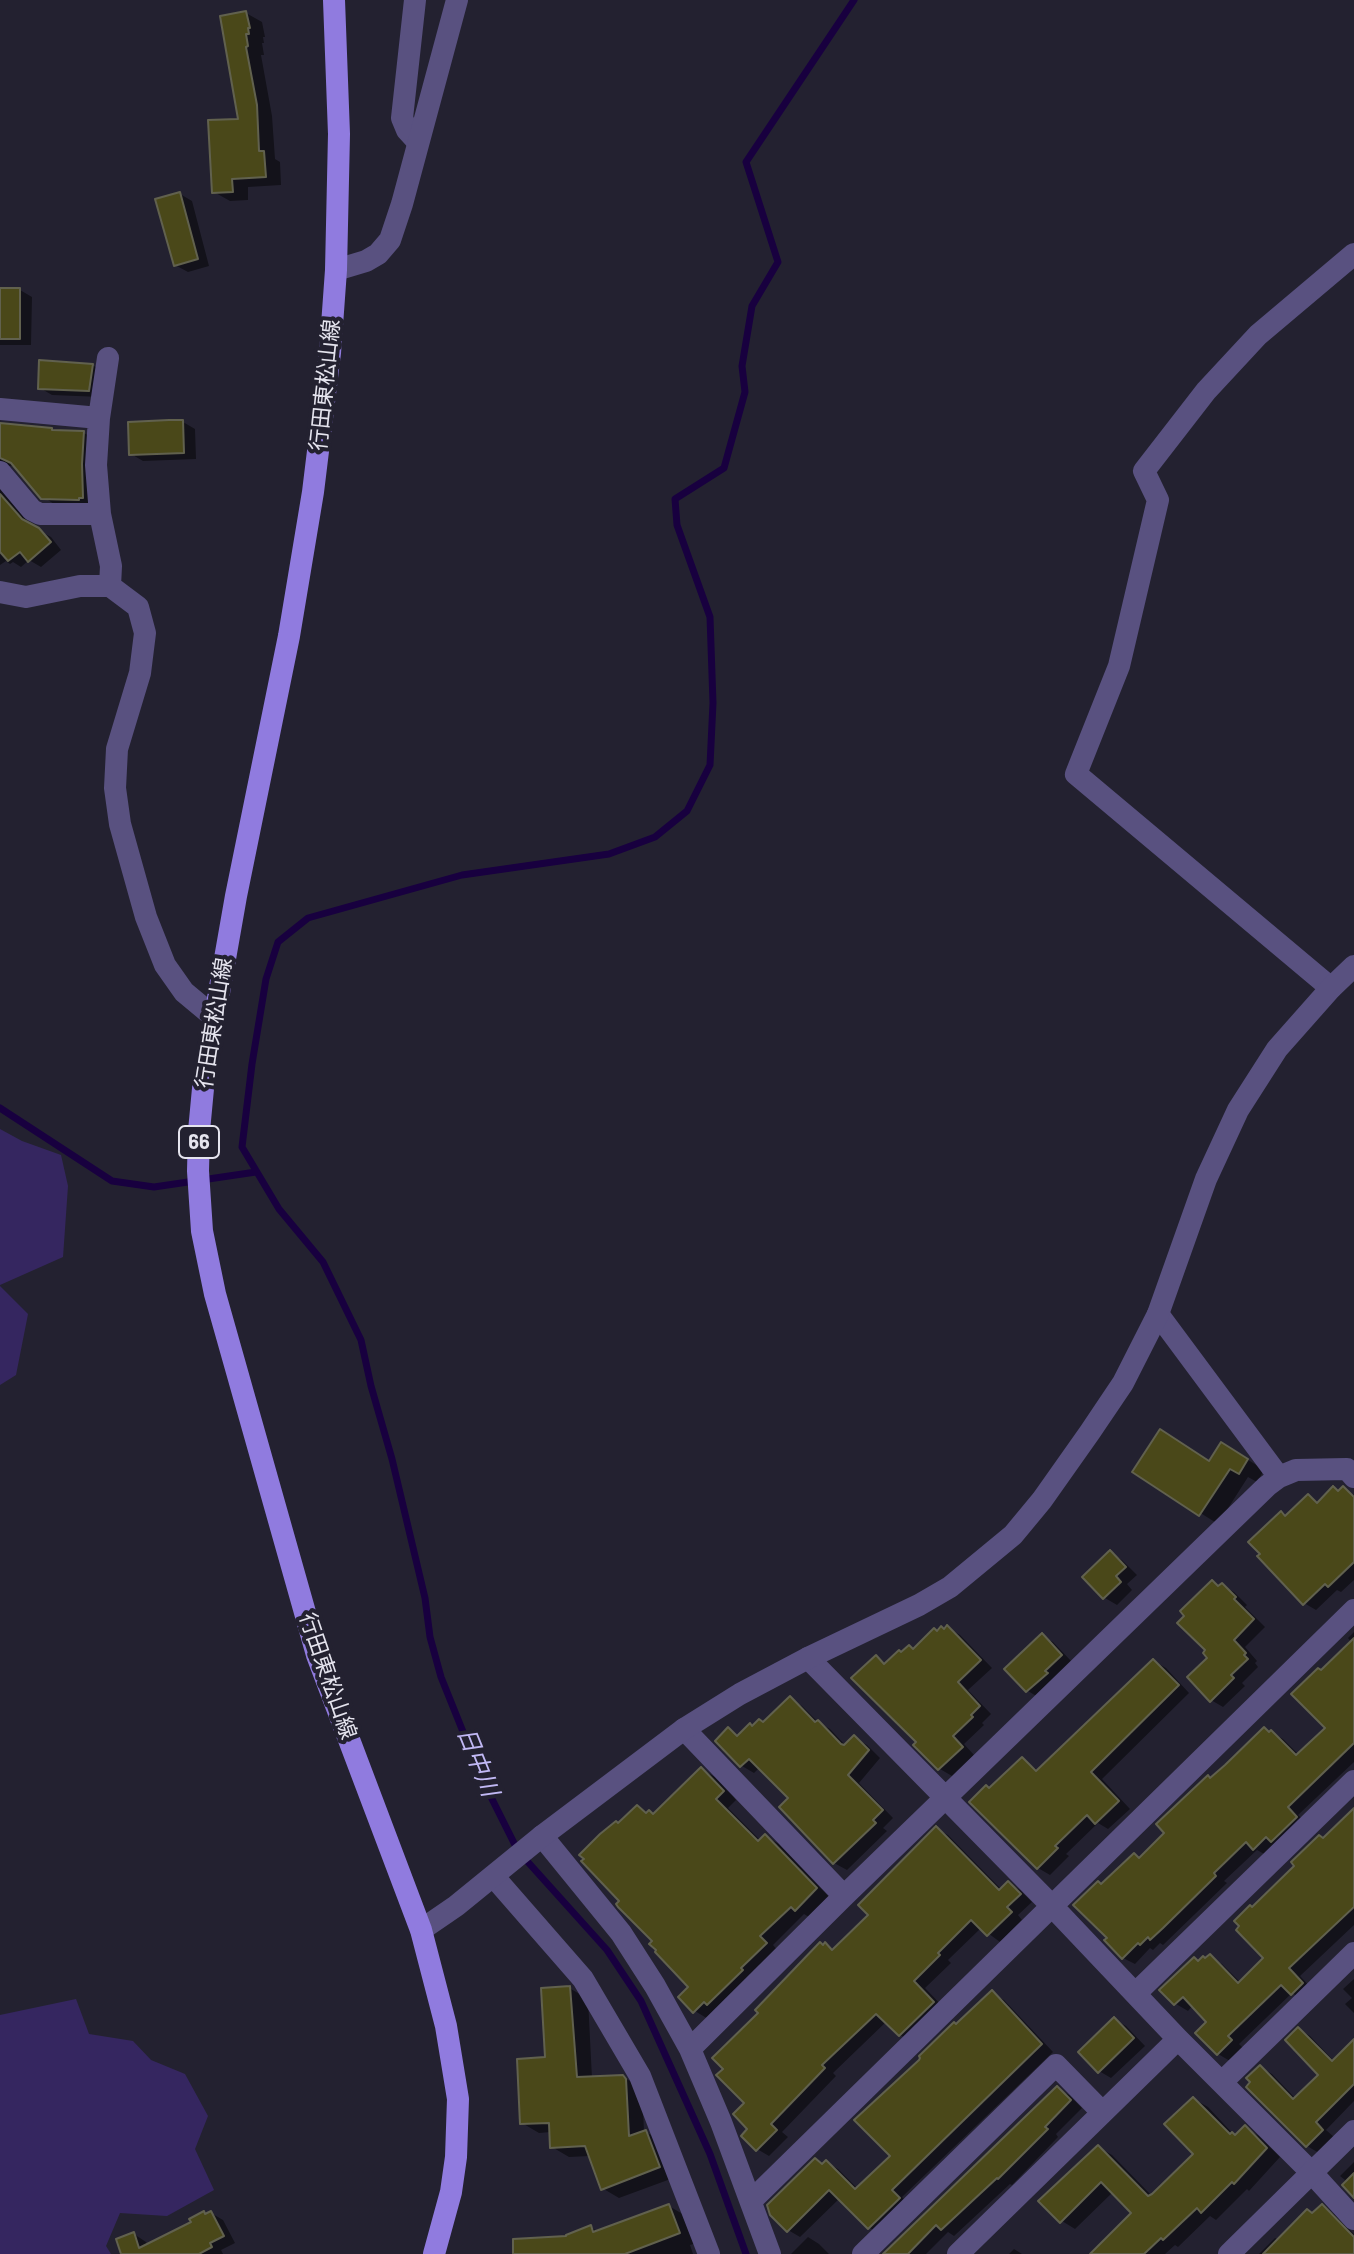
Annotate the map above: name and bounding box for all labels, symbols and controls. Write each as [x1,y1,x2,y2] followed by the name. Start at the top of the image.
[305,318,345,452] street label: 行田東松山線
[191,956,237,1090] street label: 行田東松山線
[179,1126,219,1158] road number: 66
[294,1609,362,1743] street label: 行田東松山線
[451,1723,505,1801] water label: 日中川

